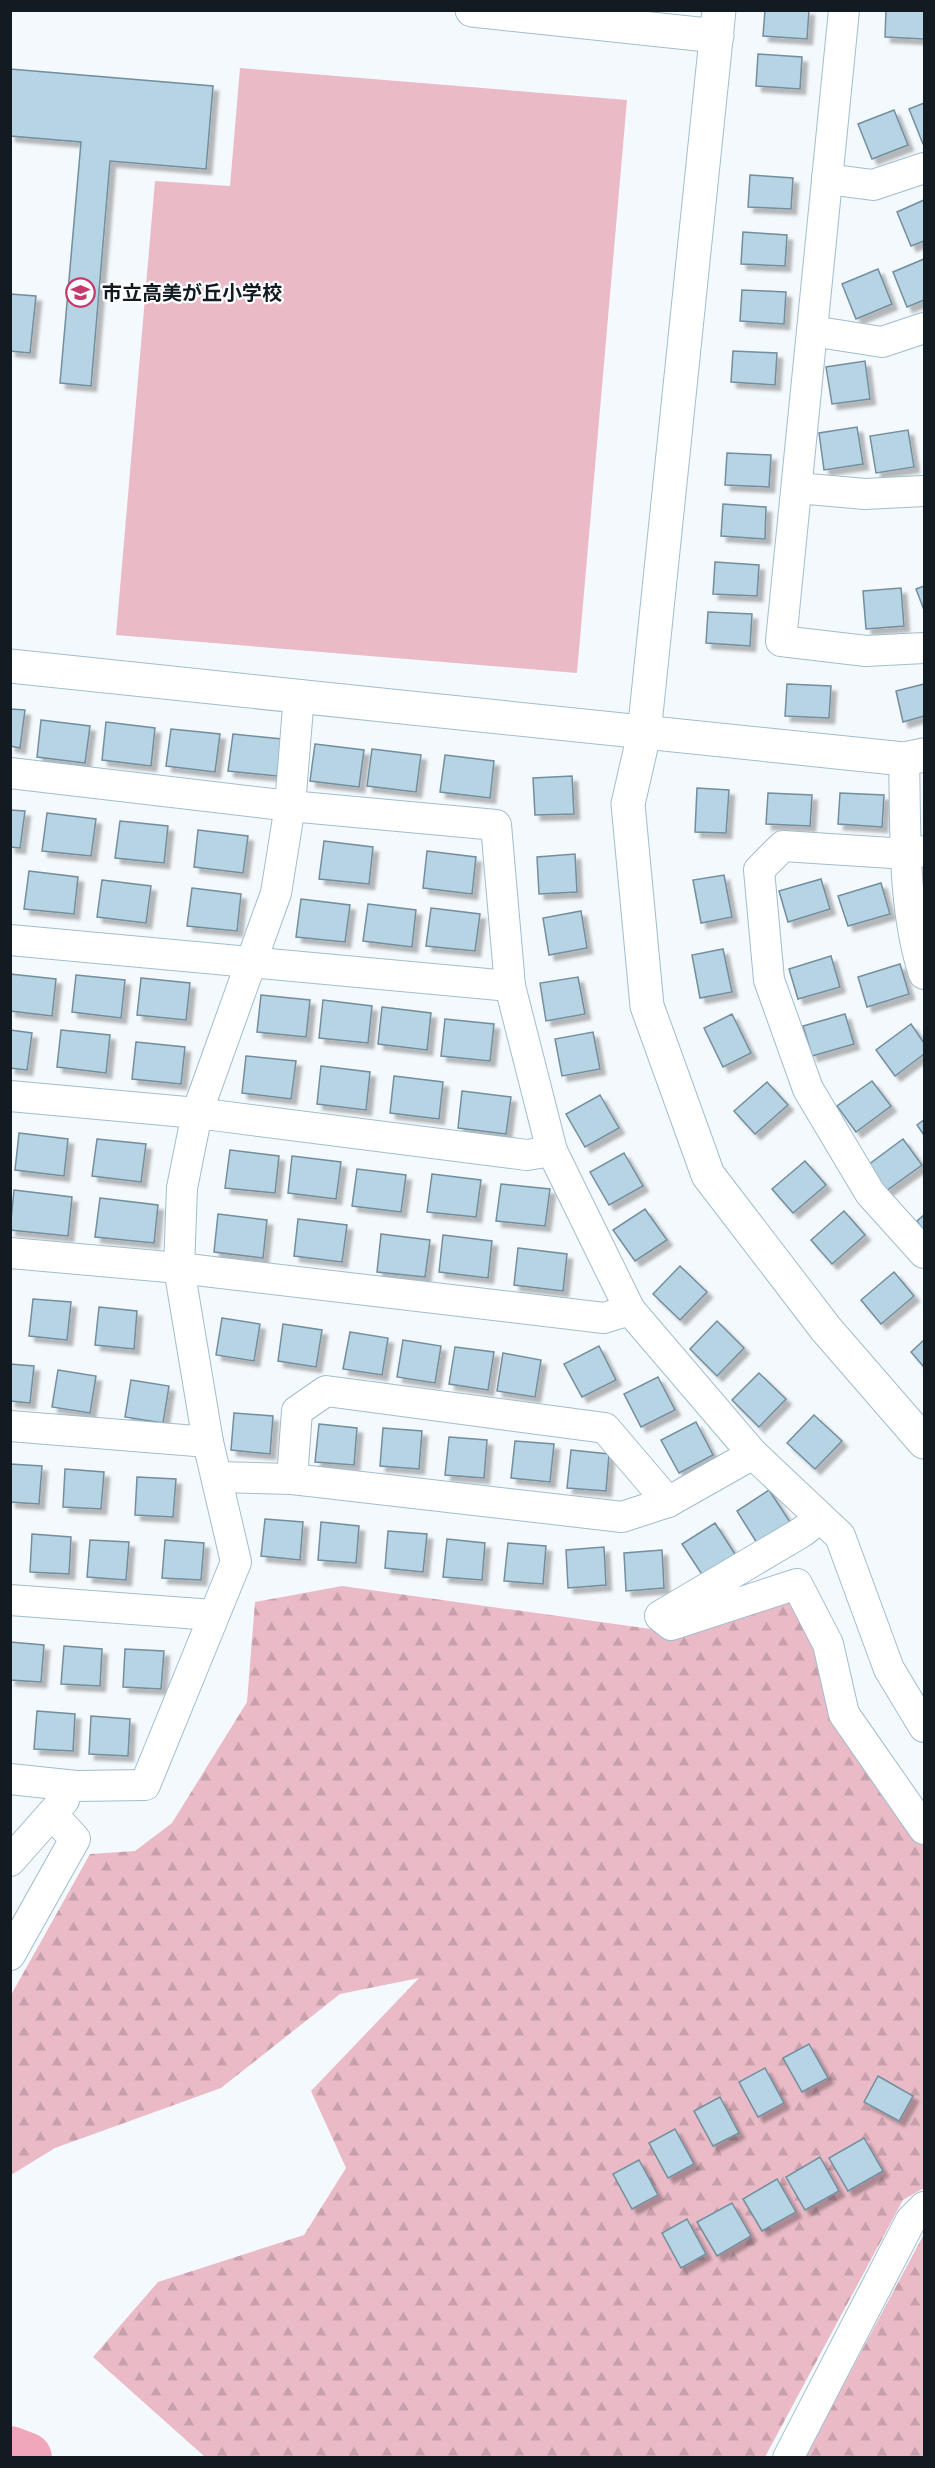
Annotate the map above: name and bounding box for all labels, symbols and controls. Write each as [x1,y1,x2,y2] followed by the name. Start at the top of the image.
[65,277,97,309] school or university icon: 市立高美が丘小学校
[102,281,282,305] place label: 市立高美が丘小学校

